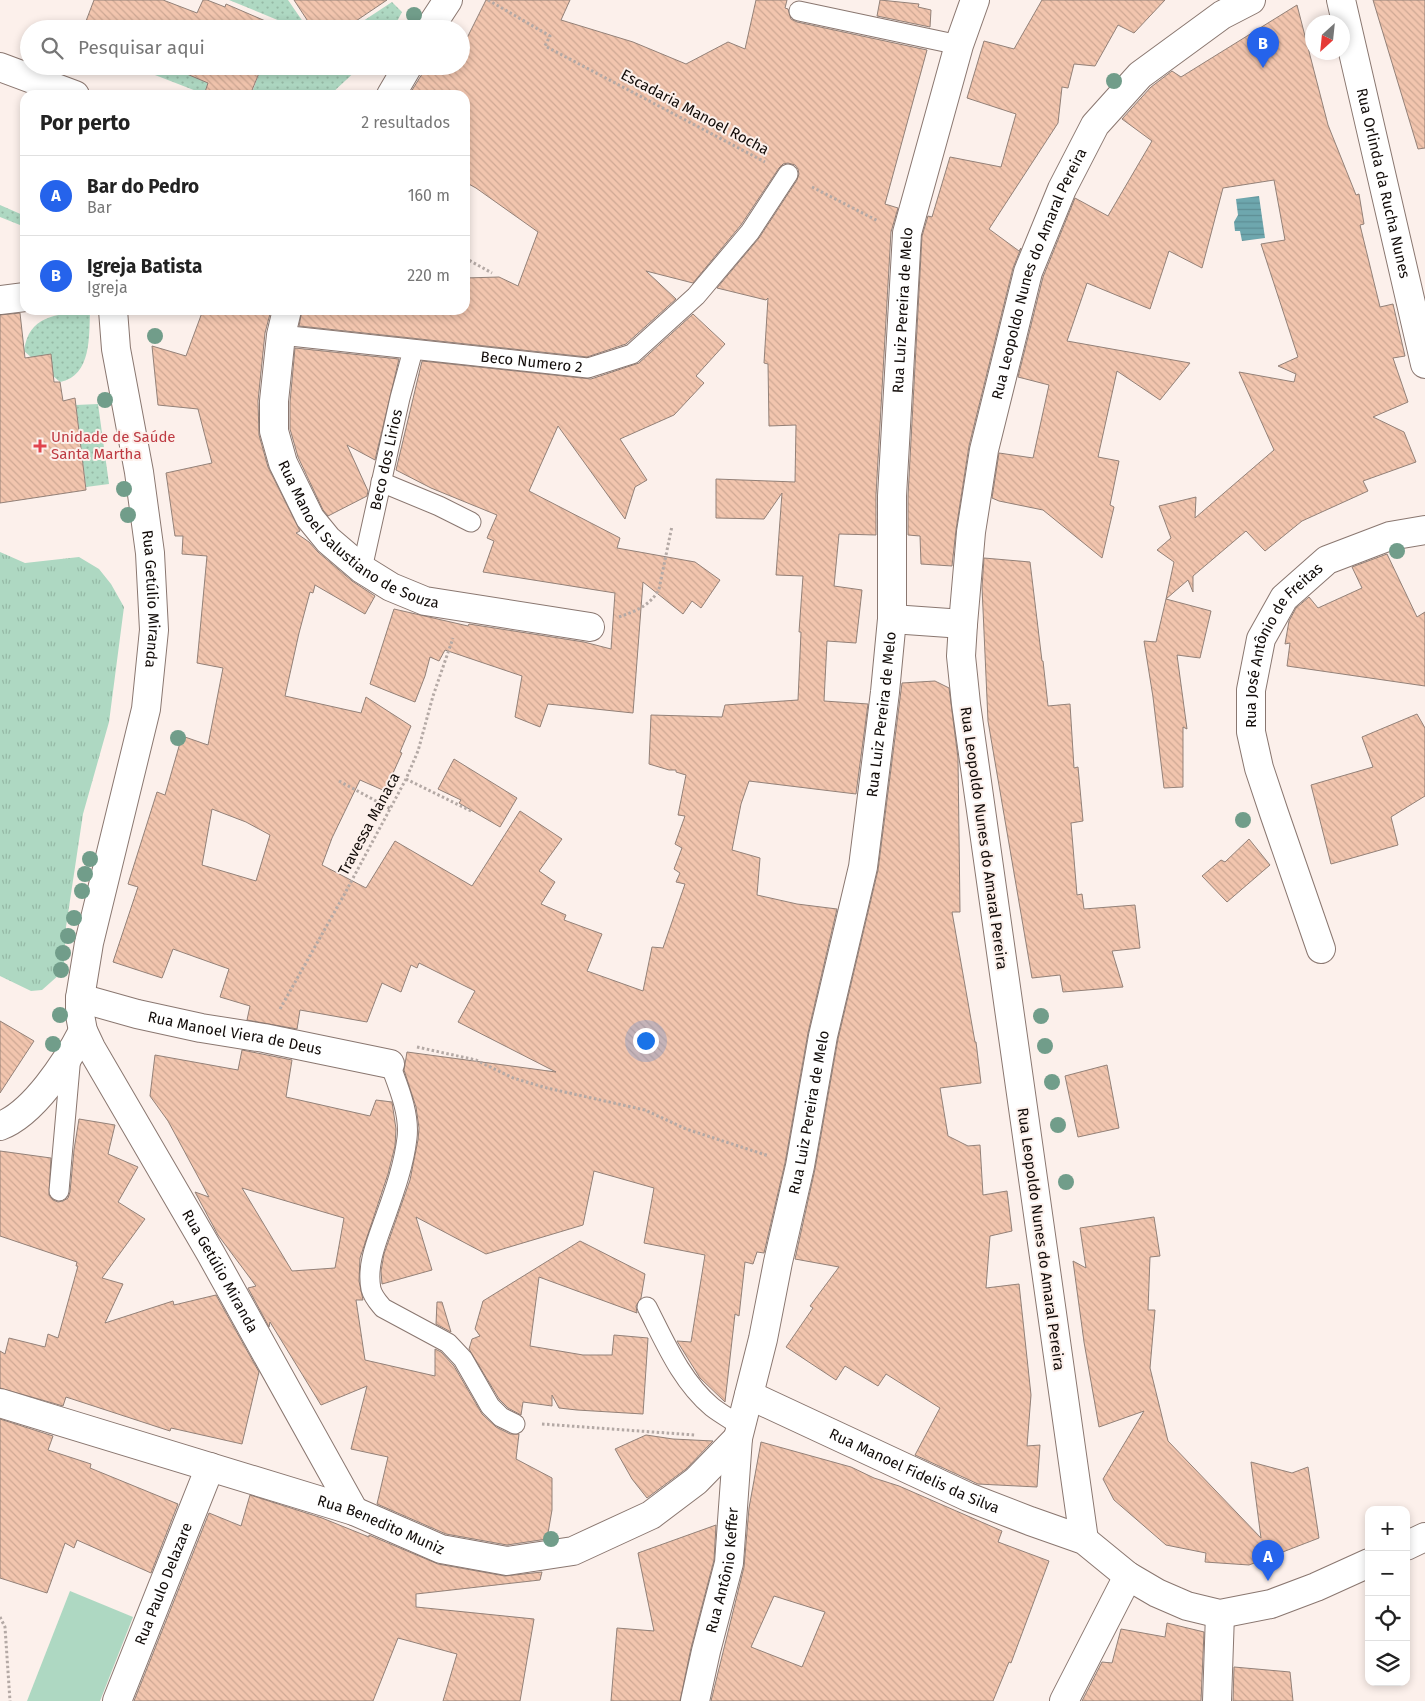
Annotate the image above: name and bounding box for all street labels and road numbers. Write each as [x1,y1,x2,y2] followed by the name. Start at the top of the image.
[618,65,772,159] street label: Escadaria Manoel Rocha
[1353,86,1414,280] street label: Rua Orlinda da Rucha Nunes
[988,145,1090,401] street label: Rua Leopoldo Nunes do Amaral Pereira
[889,225,917,394] street label: Rua Luiz Pereira de Melo
[480,348,583,376] street label: Beco Numero 2
[366,407,406,512] street label: Beco dos Lirios
[274,457,440,612] street label: Rua Manoel Salustiano de Souza
[138,529,163,669] street label: Rua Getúlio Miranda
[1241,559,1326,728] street label: Rua José Antônio de Freitas
[863,631,900,798] street label: Rua Luiz Pereira de Melo
[957,705,1011,971] street label: Rua Leopoldo Nunes do Amaral Pereira
[334,770,404,878] street label: Travessa Manaca
[146,1008,324,1059] street label: Rua Manoel Viera de Deus
[785,1028,833,1196] street label: Rua Luiz Pereira de Melo
[1014,1106,1068,1372] street label: Rua Leopoldo Nunes do Amaral Pereira
[178,1206,262,1336] street label: Rua Getúlio Miranda
[826,1425,1002,1517] street label: Rua Manoel Fidelis da Silva
[315,1491,447,1558] street label: Rua Benedito Muniz
[702,1507,742,1635] street label: Rua Antônio Keffer
[131,1520,196,1648] street label: Rua Paulo Delazare

